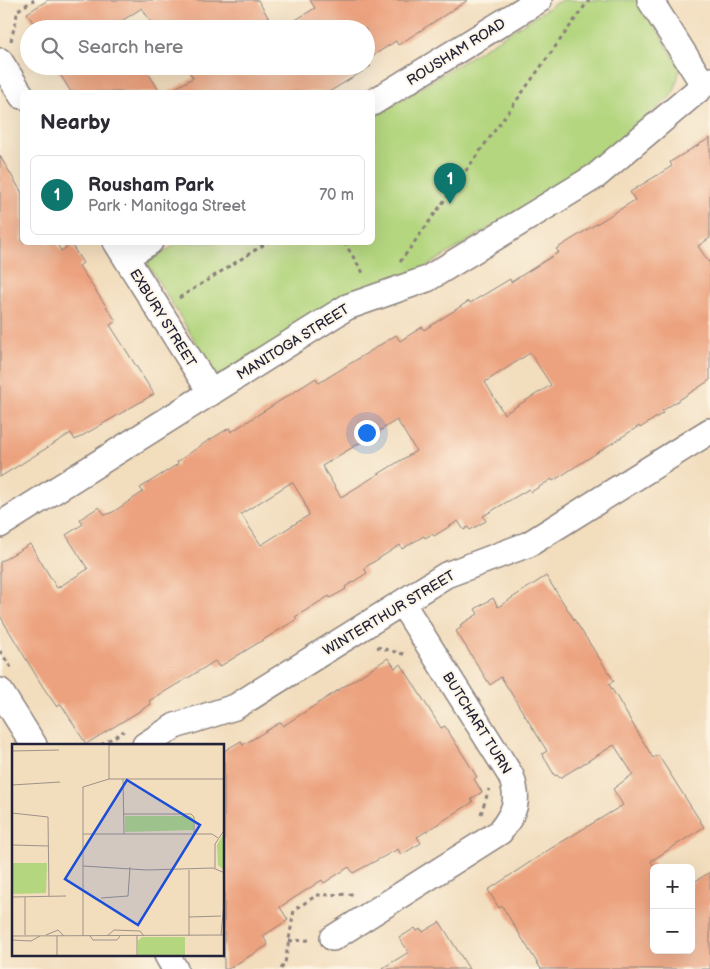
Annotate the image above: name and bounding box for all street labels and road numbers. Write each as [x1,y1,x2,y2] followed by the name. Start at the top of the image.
[404,15,508,89] street label: ROUSHAM ROAD
[126,266,200,371] street label: EXBURY STREET
[234,300,353,383] street label: MANITOGA STREET
[320,567,459,659] street label: WINTERTHUR STREET
[439,669,515,777] street label: BUTCHART TURN

